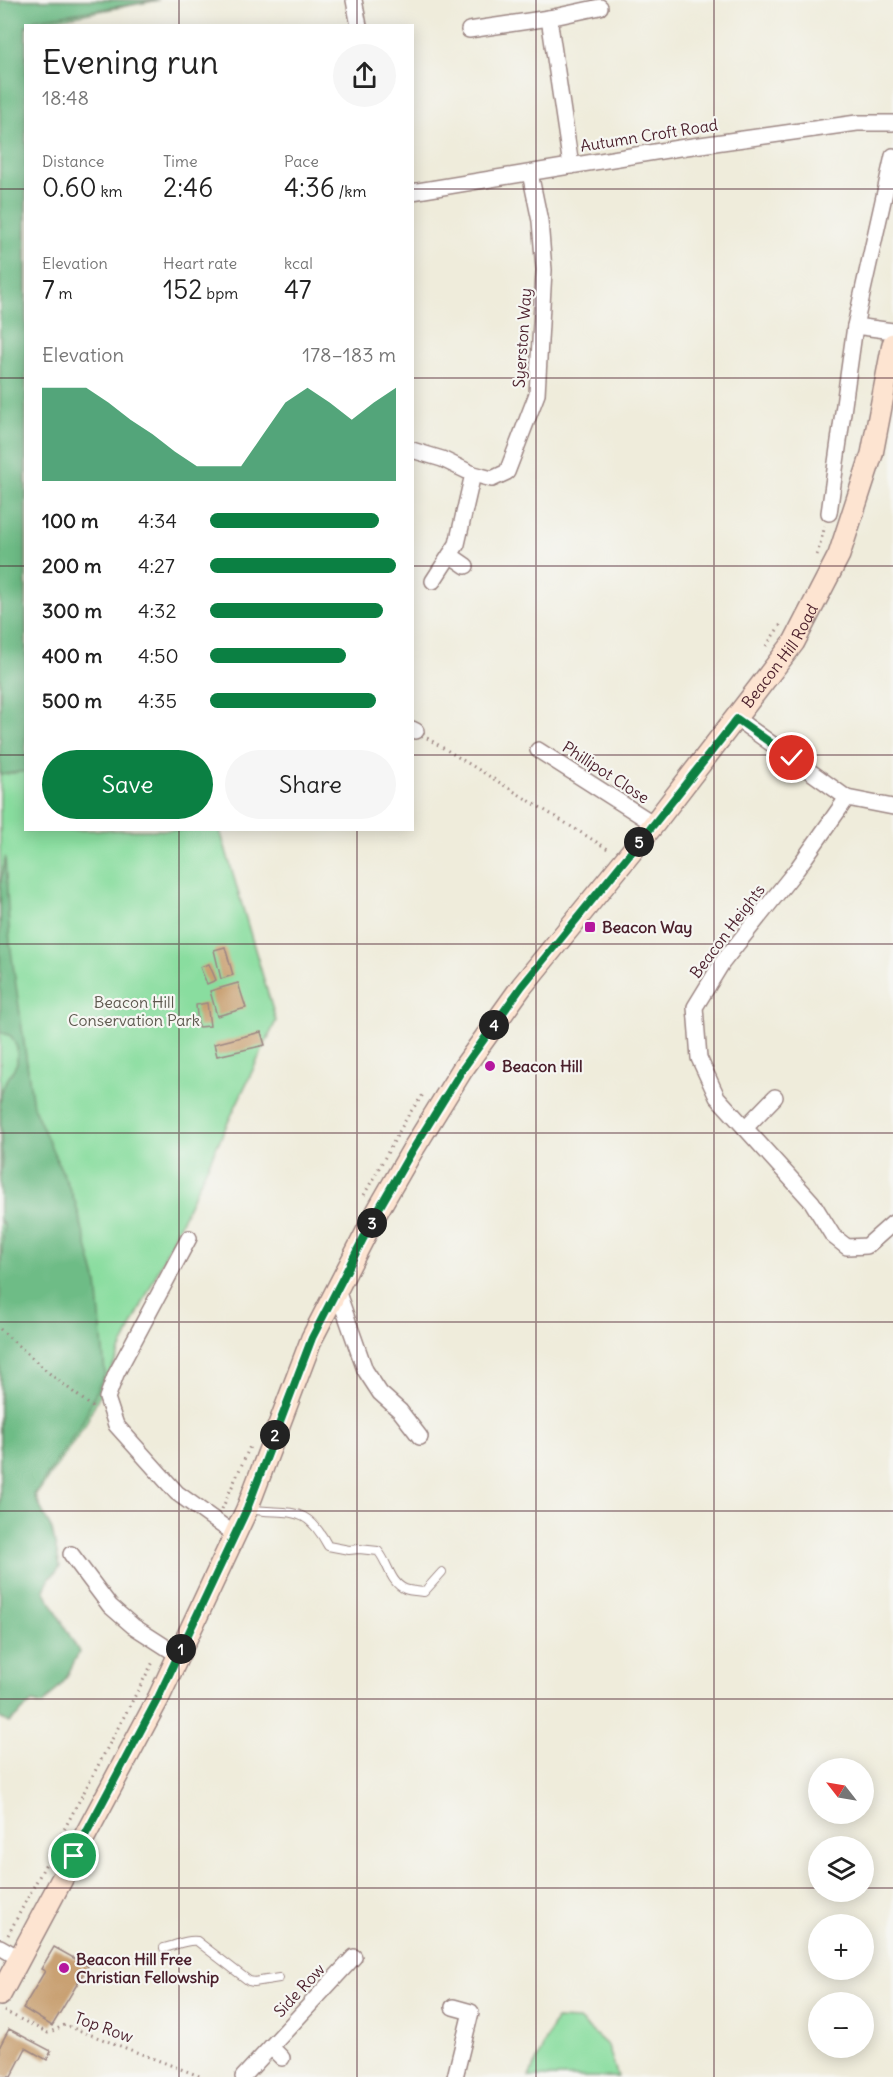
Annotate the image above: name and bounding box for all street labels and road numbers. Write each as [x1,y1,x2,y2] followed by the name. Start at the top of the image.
[579,114,719,156] street label: Autumn Croft Road
[509,287,535,389] street label: Syerston Way
[737,600,822,712] street label: Beacon Hill Road
[559,737,653,807] street label: Phillipot Close
[685,880,769,982] street label: Beacon Heights
[269,1959,329,2021] street label: Side Row
[72,2007,136,2047] street label: Top Row

